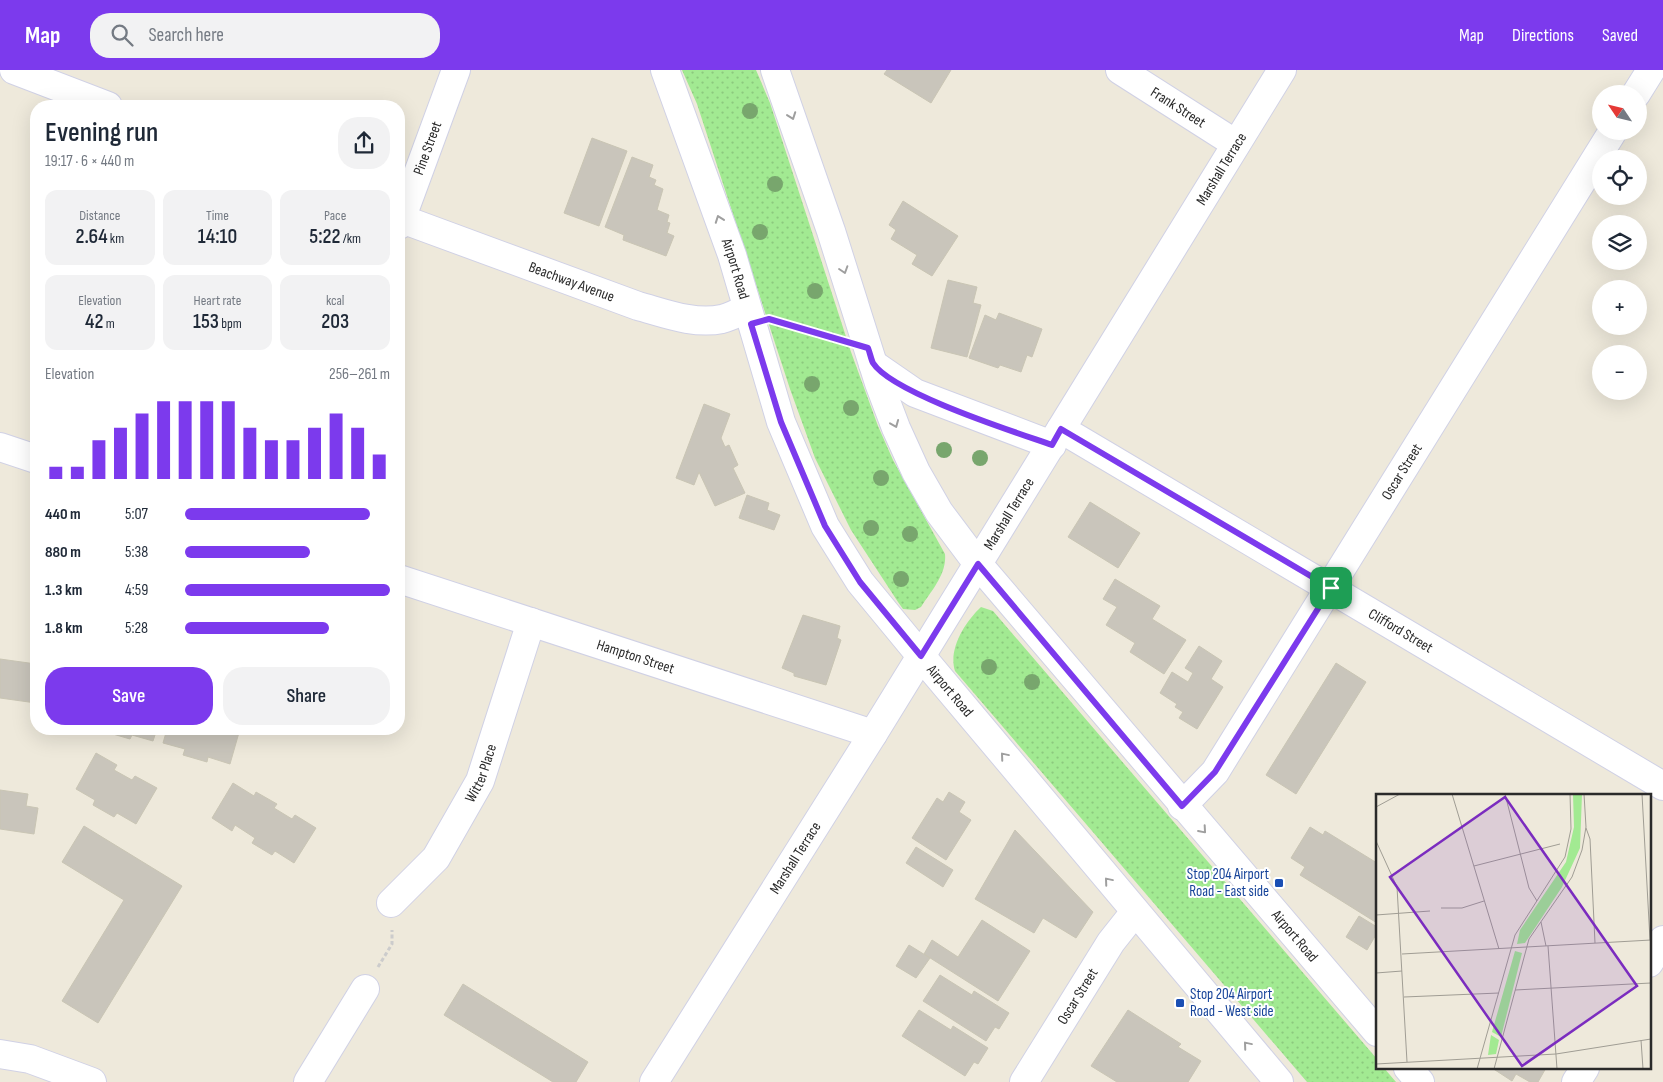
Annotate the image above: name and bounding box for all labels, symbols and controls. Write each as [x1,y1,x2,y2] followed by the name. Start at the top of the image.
[90,13,440,58] search box
[25,21,60,50] text: Map
[108,21,136,49] icon: search
[148,24,224,47] text: Search here
[1459,25,1484,46] text: Map
[1512,25,1574,46] text: Directions
[1602,25,1638,46] text: Saved
[1147,82,1210,132] street label: Frank Street
[1592,85,1648,140] north arrow
[1592,85,1647,400] map controls
[786,111,796,120] one-way arrow
[45,116,158,149] text: Evening run
[338,117,390,169] button: share
[409,118,446,177] street label: Pine Street
[1192,129,1251,209] street label: Marshall Terrace
[1592,150,1647,205] button: locate
[45,152,134,171] text: 19:17 · 6 × 440 m
[79,207,120,224] text: Distance
[206,207,229,224] text: Time
[324,207,346,224] text: Pace
[715,215,725,223] one-way arrow
[1592,215,1647,270] button: layers
[75,224,108,249] text: 2.64
[198,224,237,249] text: 14:10
[309,224,341,249] text: 5:22
[108,230,124,247] text: km
[341,230,361,247] text: /km
[717,235,754,301] street label: Airport Road
[526,257,617,306] street label: Beachway Avenue
[838,265,848,274] one-way arrow
[1592,280,1647,335] button: +
[78,292,121,309] text: Elevation
[194,292,241,309] text: Heart rate
[326,292,344,309] text: kcal
[85,309,103,334] text: 42
[193,309,219,334] text: 153
[321,309,349,334] text: 203
[103,315,115,332] text: m
[219,315,242,332] text: bpm
[1592,345,1647,400] button: −
[45,365,94,384] text: Elevation
[329,365,390,384] text: 256–261 m
[889,419,899,428] one-way arrow
[1377,440,1426,503] street label: Oscar Street
[979,474,1038,553] street label: Marshall Terrace
[45,505,81,524] text: 440 m
[125,505,148,524] text: 5:07
[45,543,81,562] text: 880 m
[125,543,148,562] text: 5:38
[1310,567,1352,609] pin
[1317,574,1345,602] icon: arrive
[45,581,82,600] text: 1.3 km
[125,581,148,600] text: 4:59
[1365,604,1437,657] street label: Clifford Street
[45,619,83,638] text: 1.8 km
[125,619,148,638] text: 5:28
[594,635,677,678] street label: Hampton Street
[922,660,978,721] street label: Airport Road
[45,667,213,725] button: Save
[223,667,390,725] button: Share
[460,742,501,806] street label: Witter Place
[1001,753,1010,762] one-way arrow
[1376,794,1650,1070] inset map
[765,818,825,897] street label: Marshall Terrace
[1197,825,1206,834] one-way arrow
[1187,865,1269,901] place label: Stop 204 Airport Road - East side
[1273,877,1285,889] marker: Stop 204 Airport Road - East side
[1105,878,1113,887] one-way arrow
[1267,905,1322,966] street label: Airport Road
[1053,964,1102,1028] street label: Oscar Street
[1190,985,1274,1021] place label: Stop 204 Airport Road - West side
[1174,997,1186,1009] marker: Stop 204 Airport Road - West side
[1244,1042,1253,1051] one-way arrow

